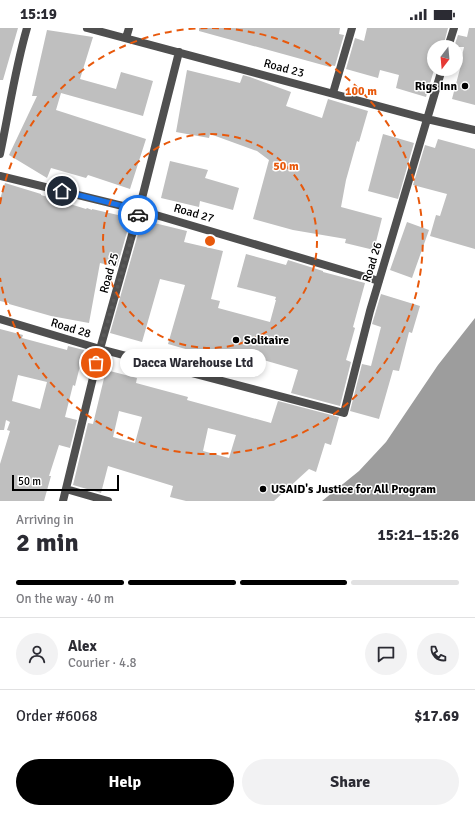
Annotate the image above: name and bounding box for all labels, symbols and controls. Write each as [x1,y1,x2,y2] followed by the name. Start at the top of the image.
[20,5,57,23] text: 15:19
[427,40,463,76] north arrow
[427,40,463,76] map controls
[262,56,306,81] street label: Road 23
[415,79,457,94] place label: Rigs Inn
[460,81,470,91] marker: Rigs Inn
[345,84,377,99] text: 100 m
[273,159,299,174] text: 50 m
[45,174,79,208] pin
[51,180,73,202] icon: home
[118,195,158,235] courier
[172,201,216,226] street label: Road 27
[127,204,149,226] icon: car
[203,234,217,248] centre of rings
[359,240,386,284] street label: Road 26
[97,251,122,295] street label: Road 25
[49,315,93,342] street label: Road 28
[244,333,289,348] place label: Solitaire
[231,335,241,345] marker: Solitaire
[79,346,113,380] pin
[120,349,266,377] callout: Dacca Warehouse Ltd
[85,352,107,374] icon: bag
[133,355,253,371] text: Dacca Warehouse Ltd
[12,473,119,492] scale bar
[18,475,41,488] text: 50 m
[271,482,436,497] place label: USAID's Justice for All Program
[258,484,268,494] marker: USAID's Justice for All Program
[16,512,74,528] text: Arriving in
[378,526,459,544] text: 15:21–15:26
[16,527,79,559] text: 2 min
[16,591,114,607] text: On the way · 40 m
[16,633,58,675] button: person
[365,633,407,675] button: chat
[417,633,459,675] button: phone
[68,637,97,655] text: Alex
[68,655,137,671] text: Courier · 4.8
[16,707,98,725] text: Order #6068
[414,707,459,725] text: $17.69
[16,759,234,805] button: Help
[242,759,459,805] button: Share

